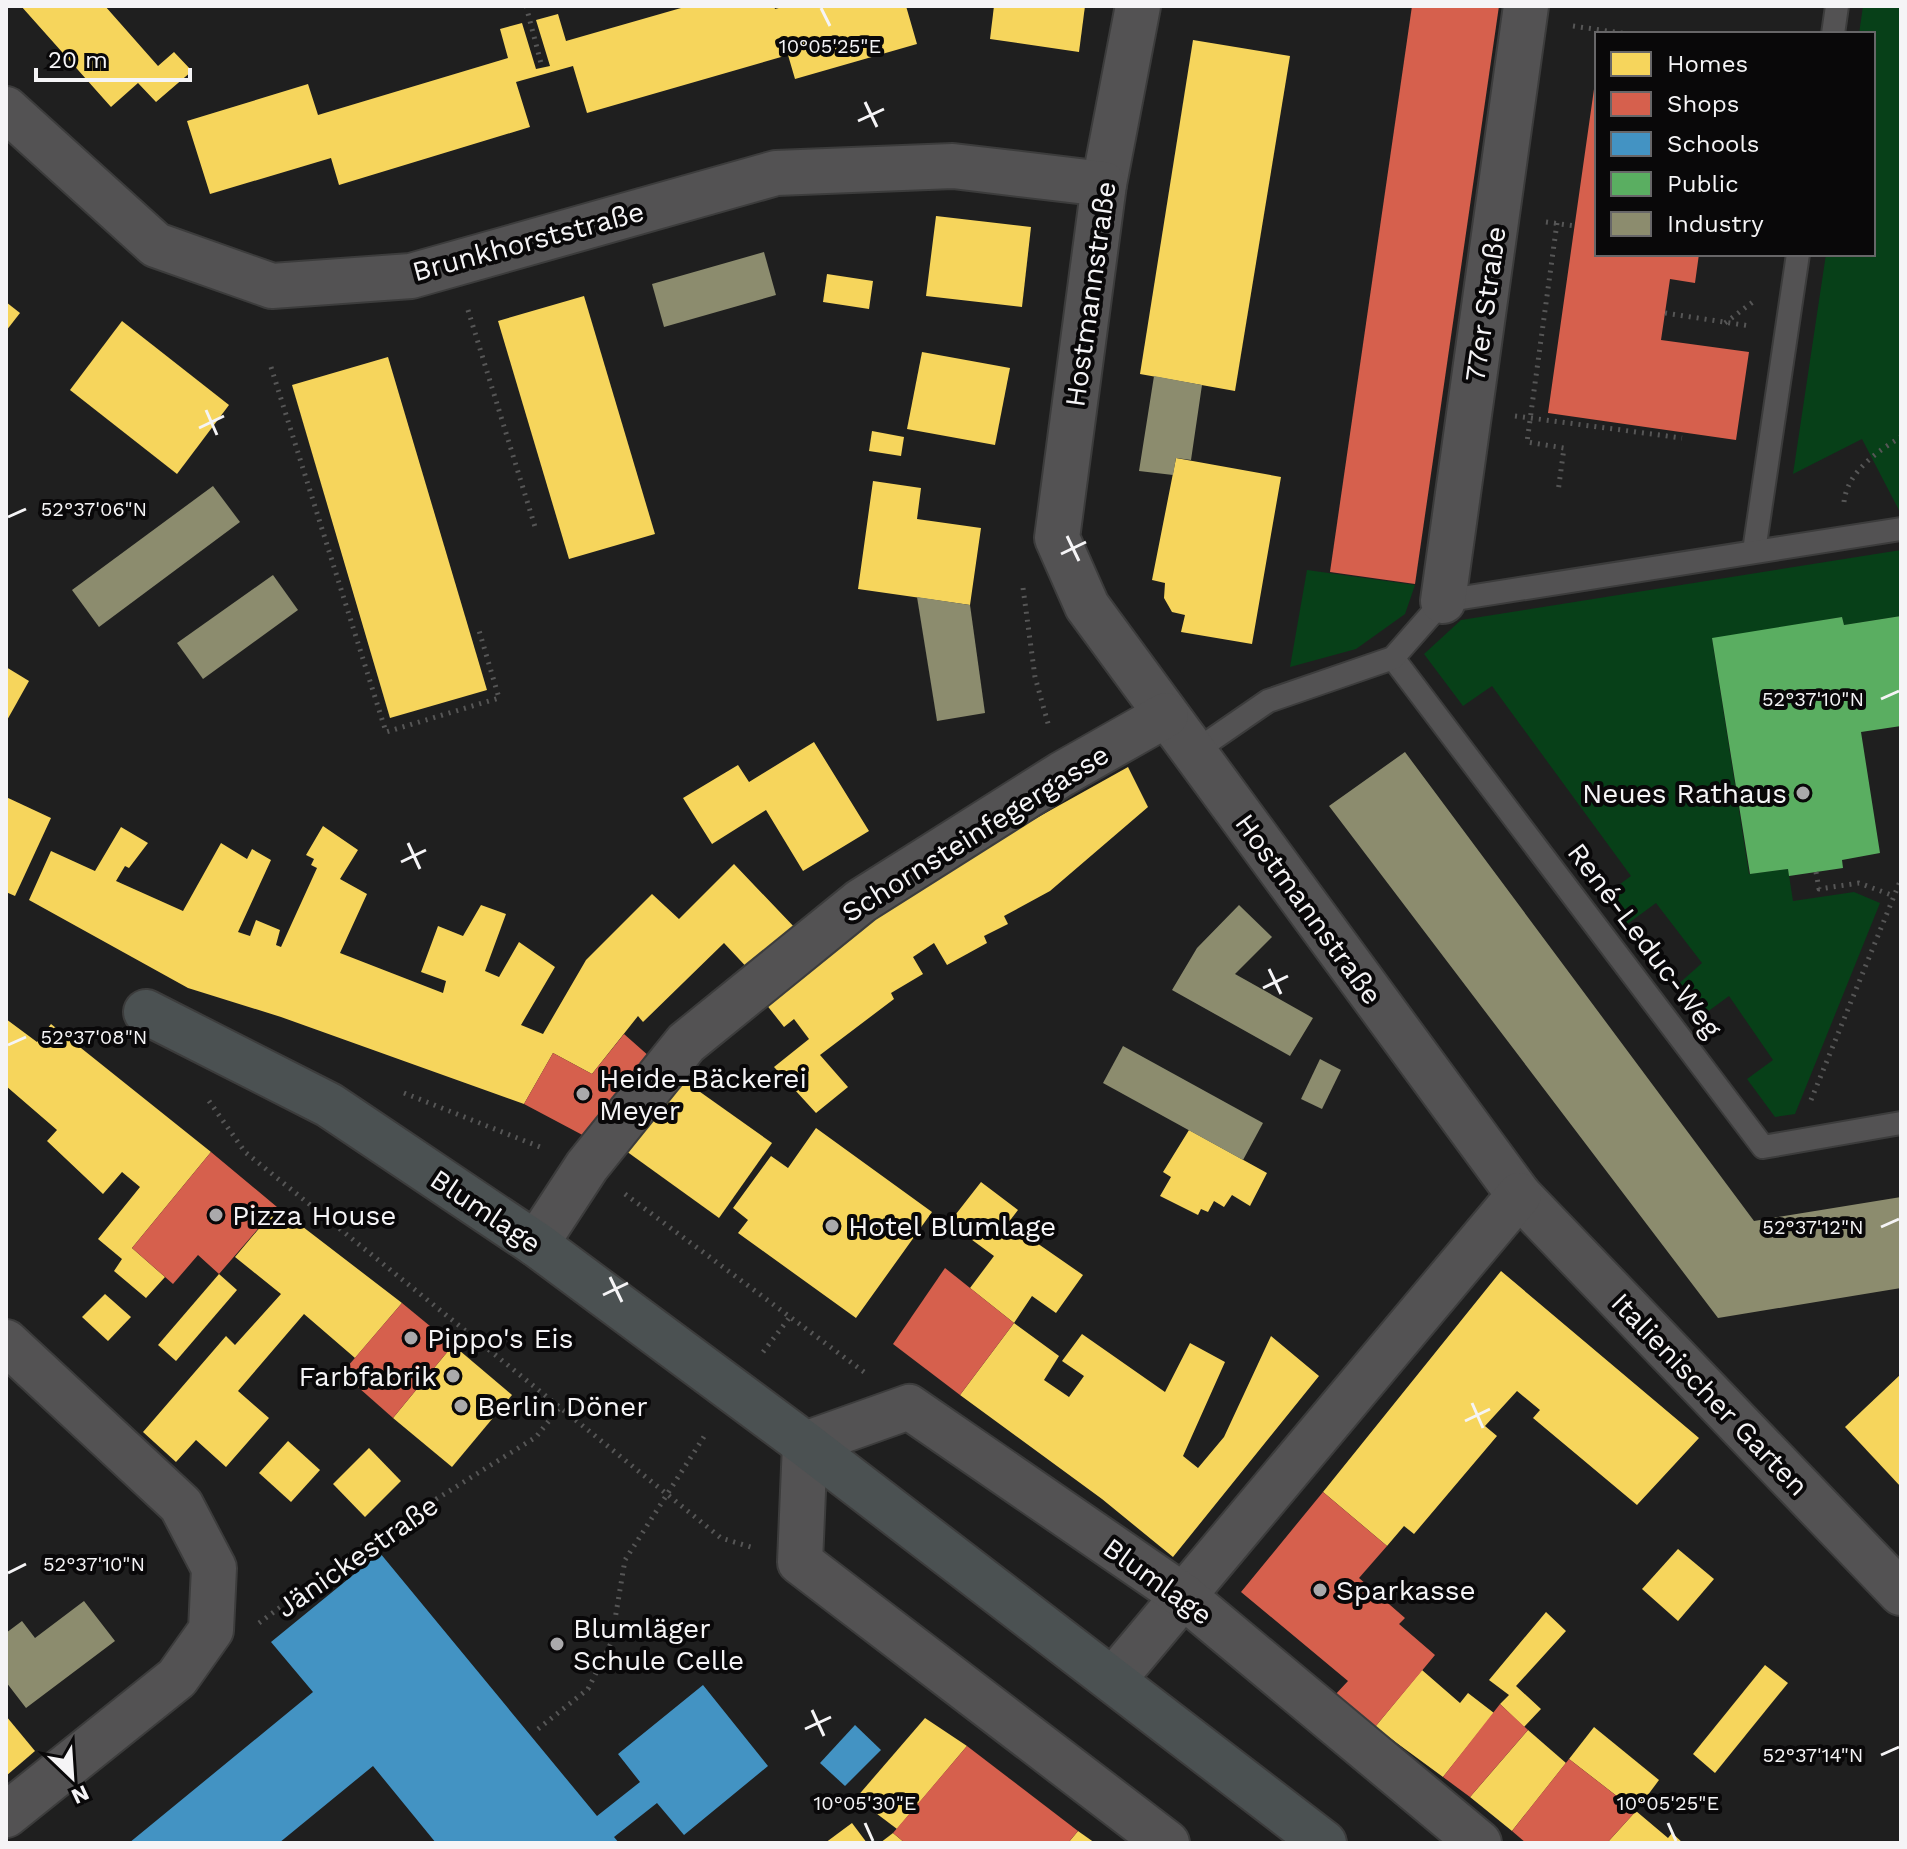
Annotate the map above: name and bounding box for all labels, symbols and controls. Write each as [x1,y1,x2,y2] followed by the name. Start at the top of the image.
[36,32,190,82] scale bar
[1595,32,1875,256] legend
[779,34,881,58] text: 10°05'25"E
[48,46,108,74] text: 20 m
[1667,50,1748,78] text: Homes
[1667,90,1739,118] text: Shops
[1667,130,1759,158] text: Schools
[1667,170,1739,198] text: Public
[1058,179,1123,409] street label: Hostmannstraße
[409,195,648,288] street label: Brunkhorststraße
[1667,210,1764,238] text: Industry
[1458,224,1513,384] street label: 77er Straße
[41,497,147,521] text: 52°37'06"N
[1762,687,1864,711] text: 52°37'10"N
[836,738,1115,929] street label: Schornsteinfegergasse
[1582,777,1787,810] place label: Neues Rathaus
[1794,784,1812,802] marker: Neues Rathaus
[1228,808,1389,1011] street label: Hostmannstraße
[1561,837,1729,1044] street label: René-Leduc-Weg
[41,1025,147,1049] text: 52°37'08"N
[599,1062,807,1127] place label: Heide-Bäckerei Meyer
[574,1085,592,1103] marker: Heide-Bäckerei Meyer
[424,1162,547,1260] street label: Blumlage
[232,1199,397,1232] place label: Pizza House
[207,1206,225,1224] marker: Pizza House
[848,1210,1056,1243] place label: Hotel Blumlage
[1762,1215,1864,1239] text: 52°37'12"N
[823,1217,841,1235] marker: Hotel Blumlage
[1604,1286,1815,1503] street label: Italienischer Garten
[427,1322,574,1355] place label: Pippo's Eis
[402,1329,420,1347] marker: Pippo's Eis
[298,1360,437,1393] place label: Farbfabrik
[444,1367,462,1385] marker: Farbfabrik
[477,1390,648,1423] place label: Berlin Döner
[452,1397,470,1415] marker: Berlin Döner
[270,1488,445,1624] street label: Jänickestraße
[1097,1531,1218,1632] street label: Blumlage
[43,1552,145,1576] text: 52°37'10"N
[1336,1574,1476,1607] place label: Sparkasse
[1311,1581,1329,1599] marker: Sparkasse
[573,1612,744,1677] place label: Blumläger Schule Celle
[548,1635,566,1653] marker: Blumläger Schule Celle
[32,1737,112,1817] north arrow
[1762,1743,1864,1767] text: 52°37'14"N
[68,1780,93,1809] text: N
[813,1791,917,1815] text: 10°05'30"E
[1617,1791,1719,1815] text: 10°05'25"E

